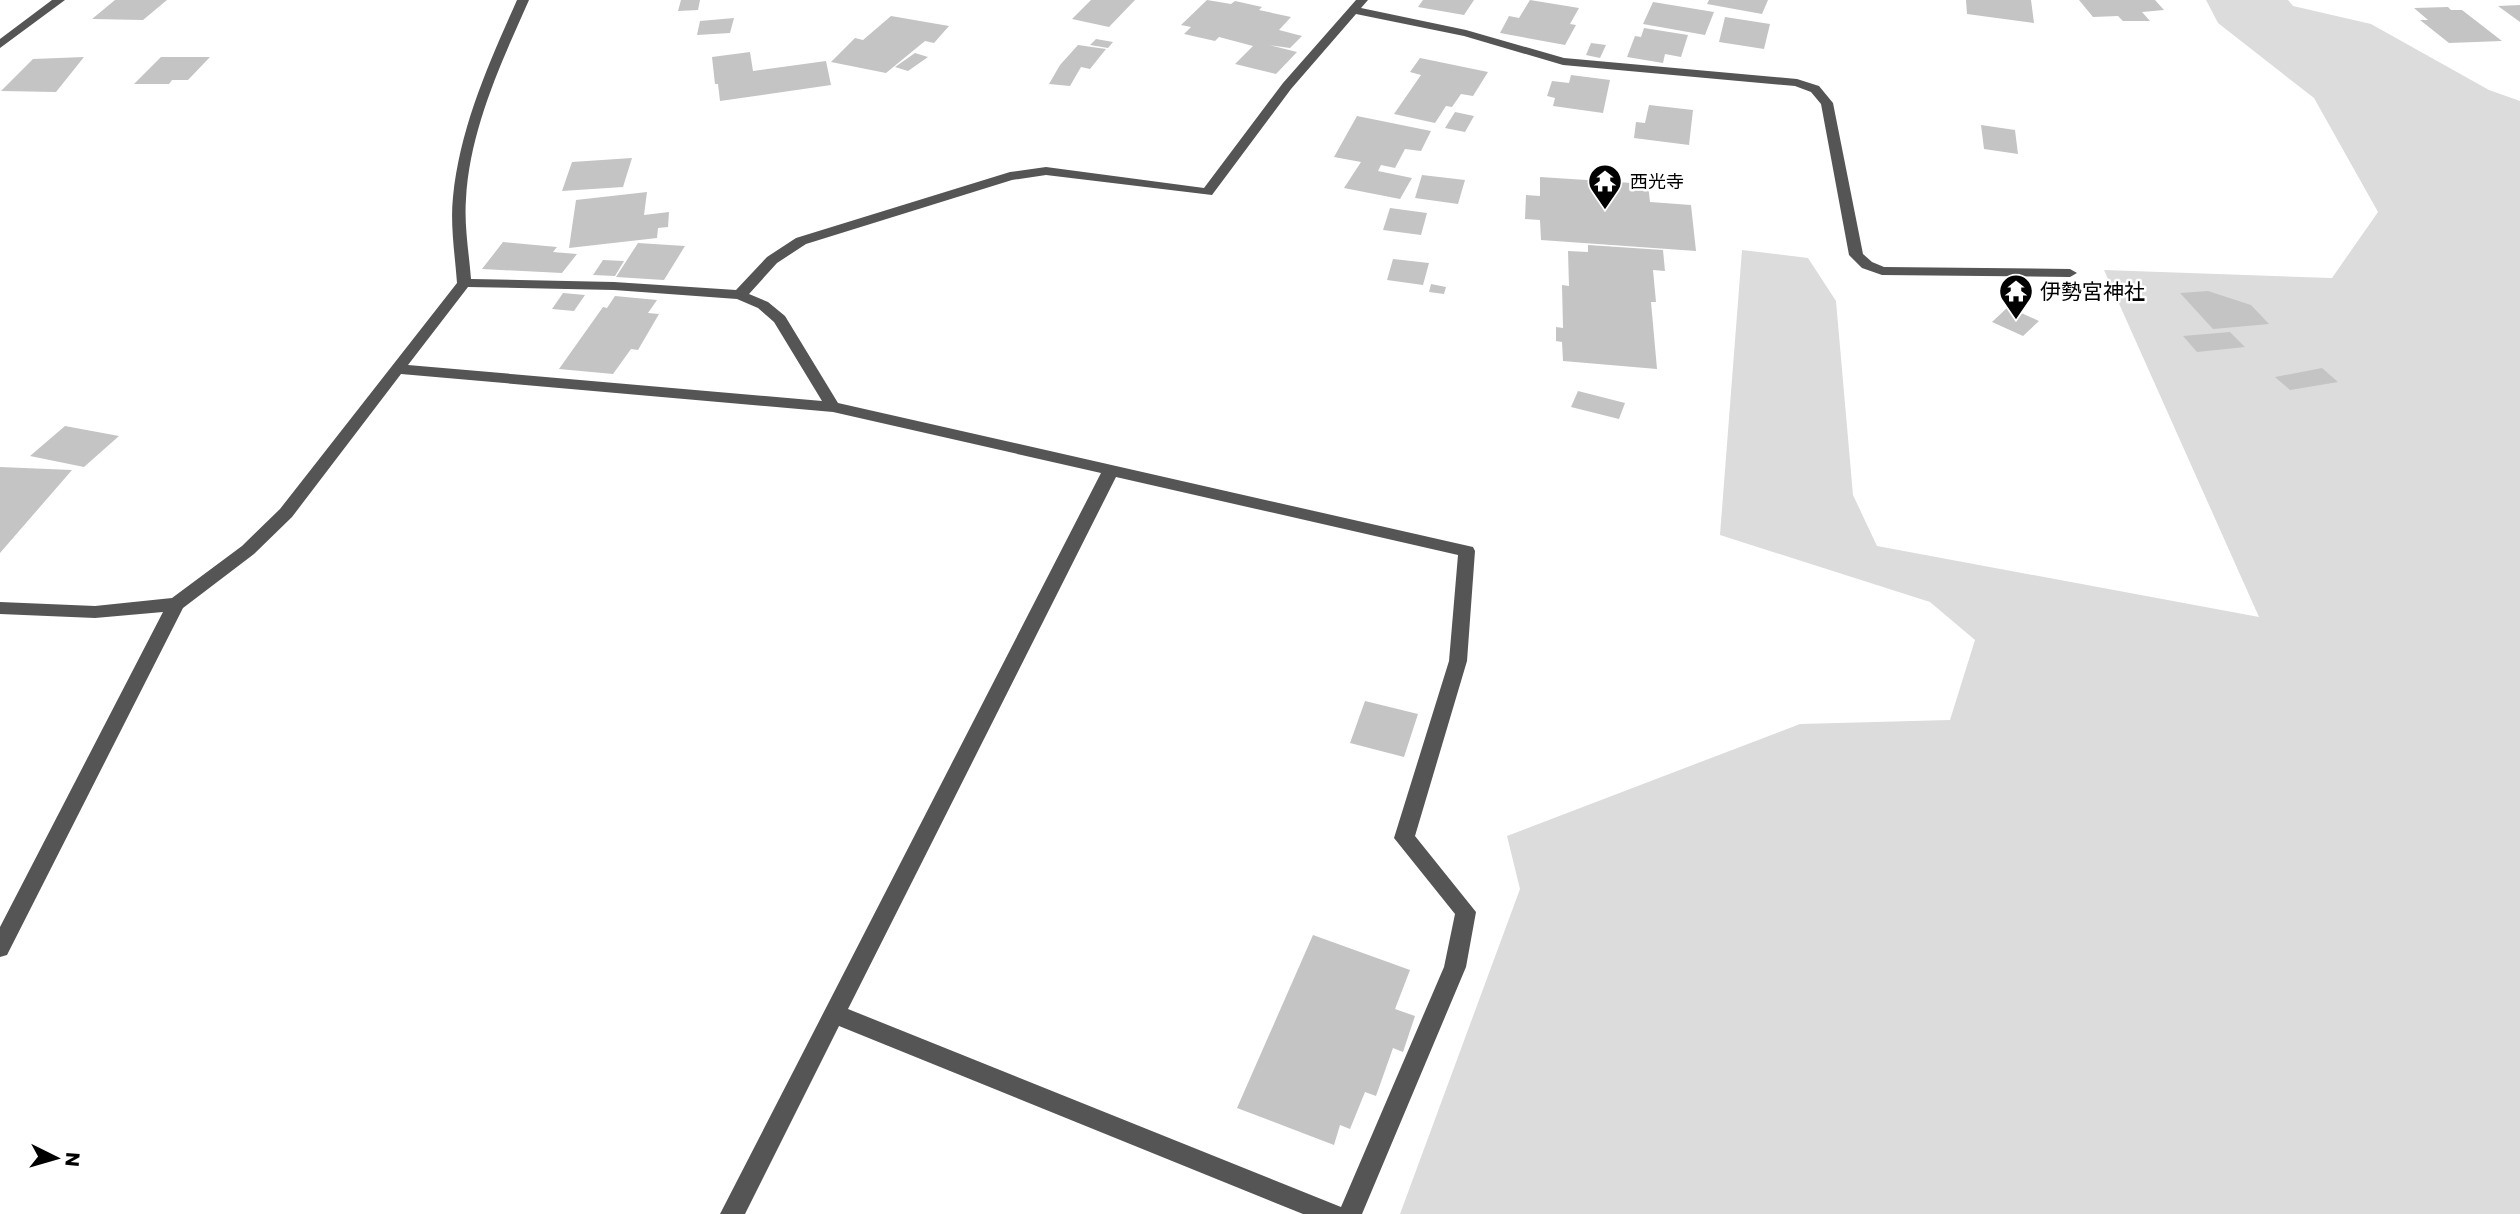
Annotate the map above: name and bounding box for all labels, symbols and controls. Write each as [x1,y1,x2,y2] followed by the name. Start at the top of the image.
[1586,162,1624,211] temple icon: 西光寺
[1630,169,1684,194] place label: 西光寺
[1997,272,2035,321] temple icon: 伊勢宮神社
[2040,277,2145,306] place label: 伊勢宮神社
[21,1123,91,1193] north arrow
[58,1151,87,1168] text: N

